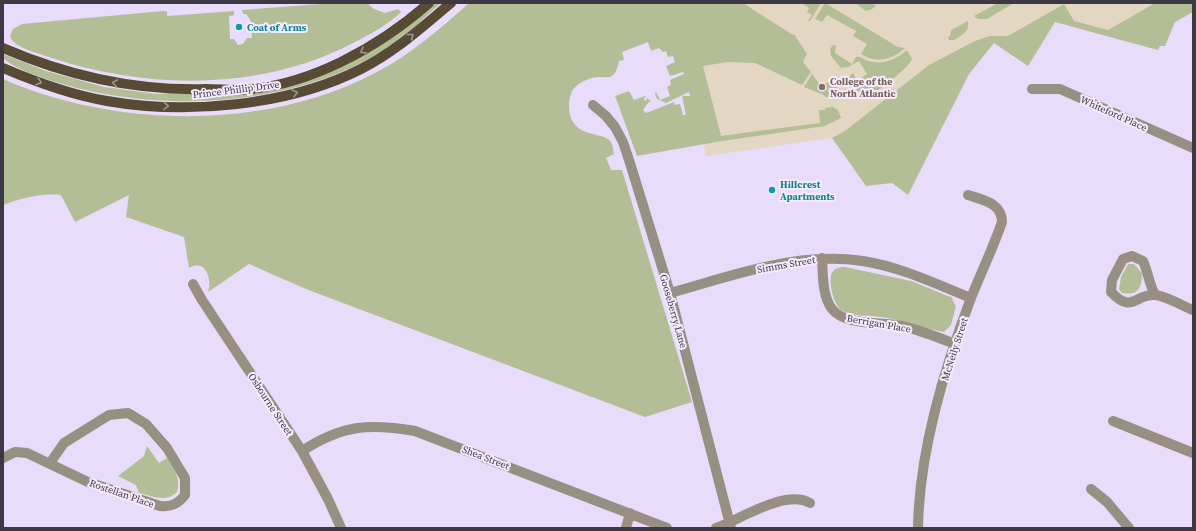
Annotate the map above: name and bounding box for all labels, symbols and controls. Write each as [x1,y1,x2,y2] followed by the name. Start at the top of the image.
[247,21,307,34] place label: Coat of Arms
[234,22,244,32] marker: Coat of Arms
[406,34,414,41] one-way arrow
[360,46,368,53] one-way arrow
[830,75,896,100] place label: College of the North Atlantic
[36,77,43,86] one-way arrow
[192,78,280,101] street label: Prince Phillip Drive
[112,79,118,88] one-way arrow
[817,82,827,92] marker: College of the North Atlantic
[291,89,298,98] one-way arrow
[1078,93,1149,134] street label: Whiteford Place
[163,102,169,110] one-way arrow
[780,178,835,203] place label: Hillcrest Apartments
[767,185,777,195] marker: Hillcrest Apartments
[756,253,817,276] street label: Simms Street
[657,273,690,350] street label: Gooseberry Lane
[846,311,912,336] street label: Berrigan Place
[938,315,971,382] street label: McNeily Street
[246,371,296,439] street label: Osbourne Street
[460,443,512,473] street label: Shea Street
[88,476,156,511] street label: Rostellan Place

